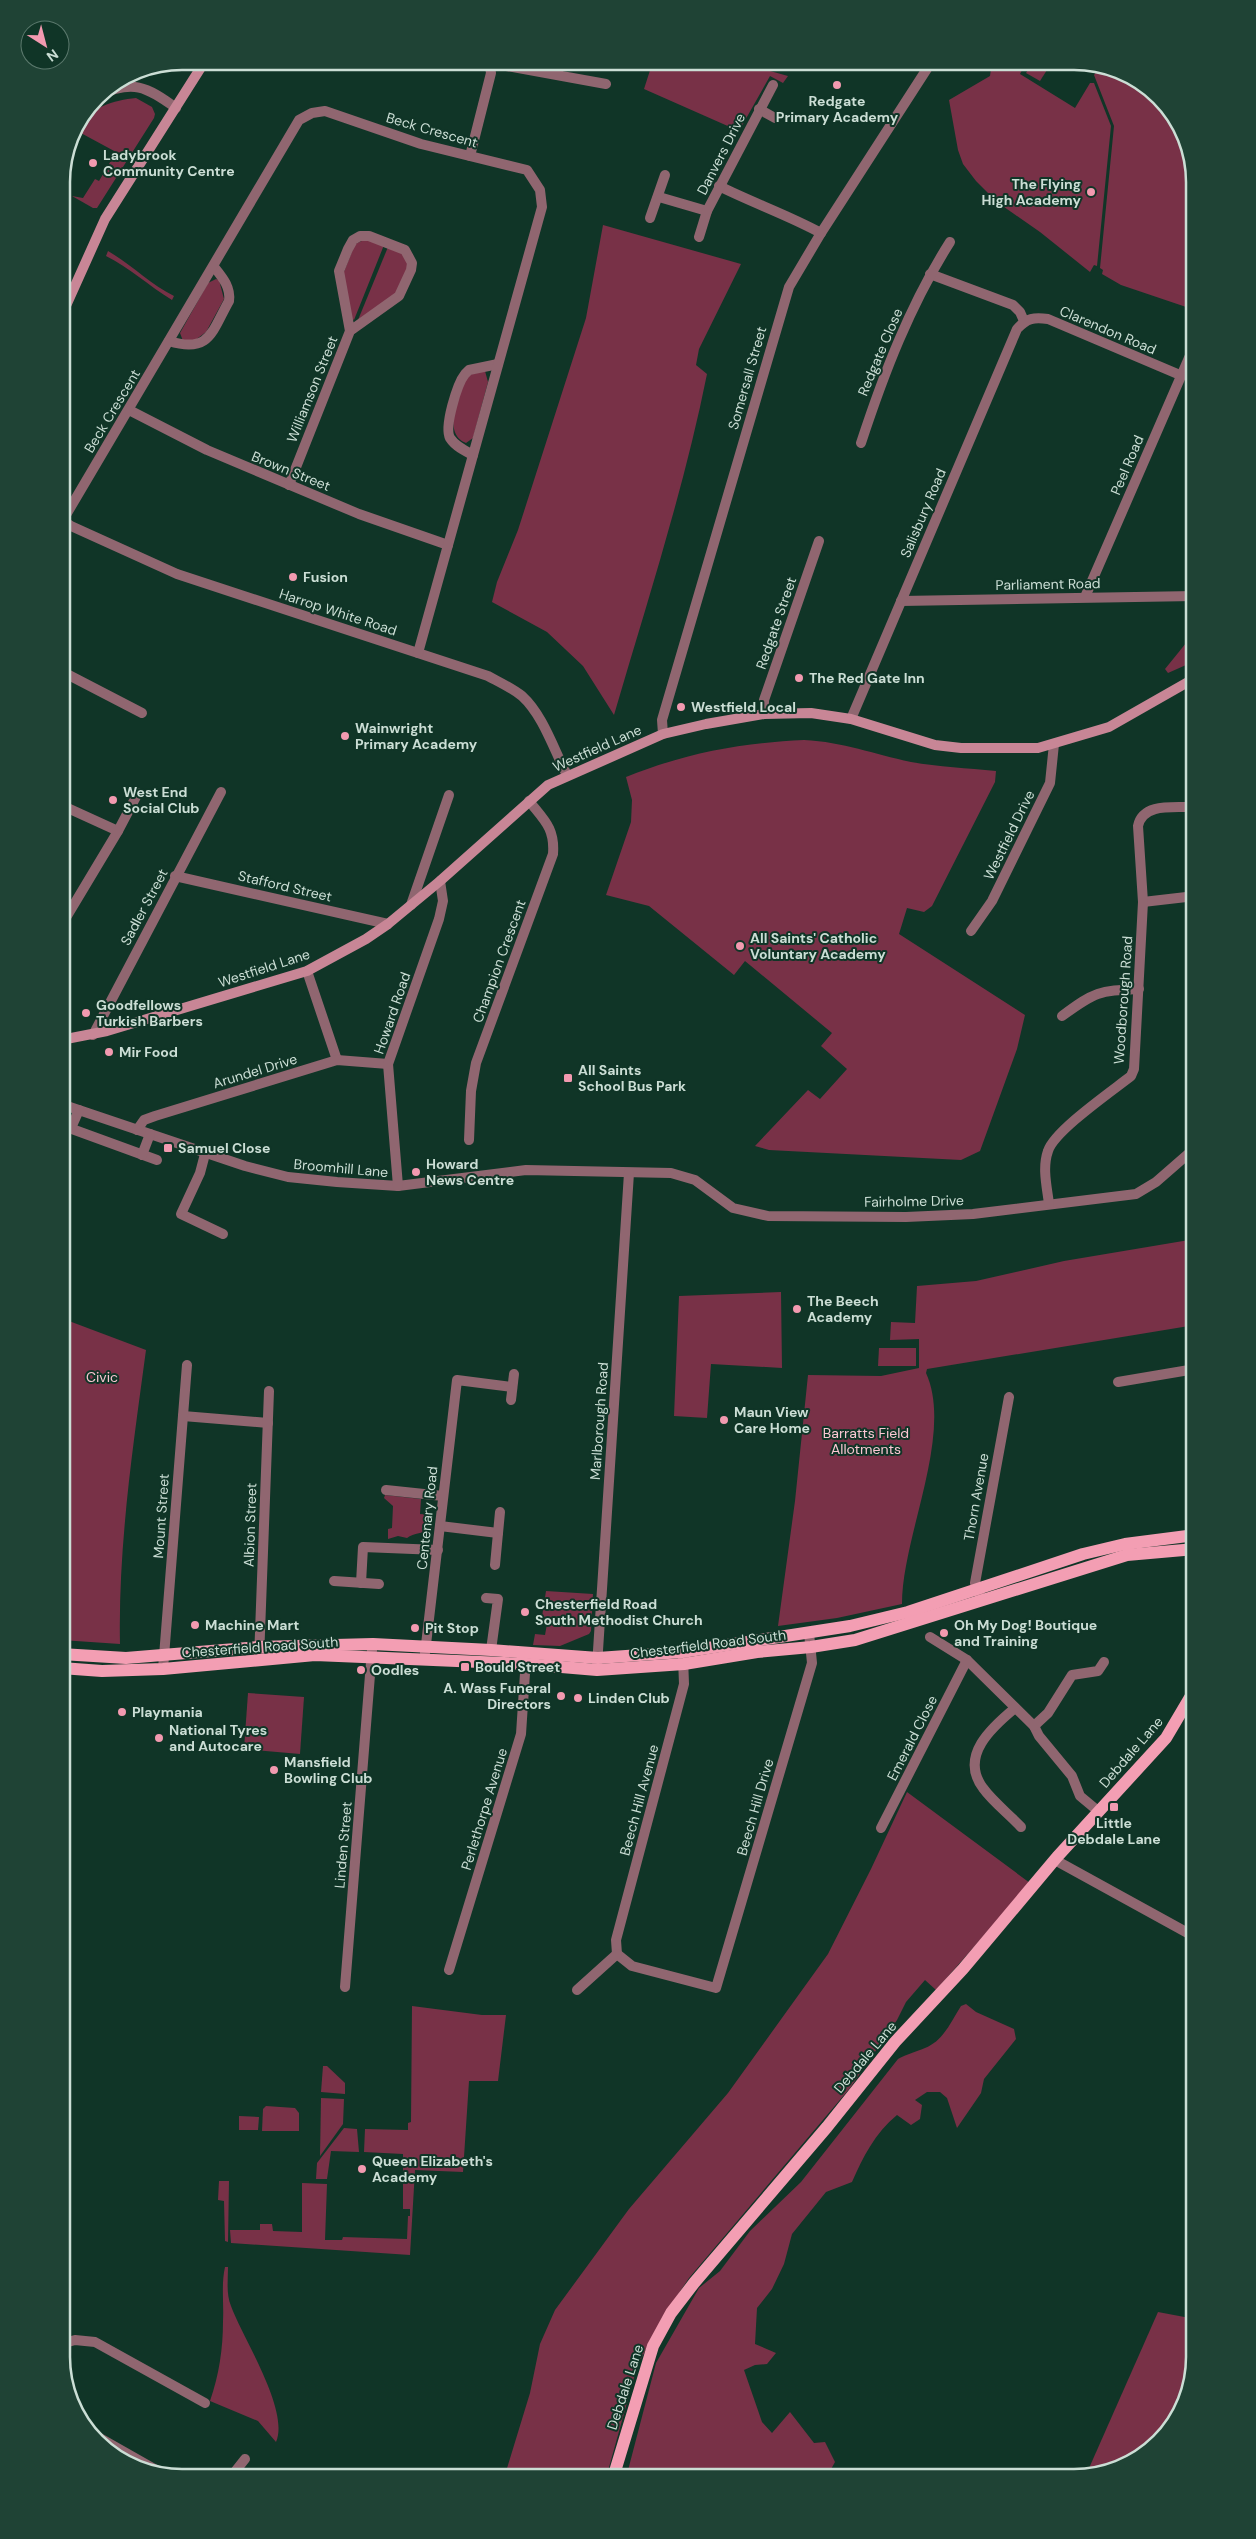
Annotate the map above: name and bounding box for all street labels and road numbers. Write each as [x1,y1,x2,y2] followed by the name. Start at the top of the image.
[384,108,480,152] street label: Beck Crescent
[693,110,749,198] street label: Danvers Drive
[1057,302,1159,358] street label: Clarendon Road
[853,306,907,398] street label: Redgate Close
[724,324,770,432] street label: Somersall Street
[282,333,342,445] street label: Williamson Street
[80,366,144,456] street label: Beck Crescent
[1106,432,1148,498] street label: Peel Road
[249,447,333,495] street label: Brown Street
[896,466,950,560] street label: Salisbury Road
[752,574,800,672] street label: Redgate Street
[995,574,1101,594] street label: Parliament Road
[277,585,399,639] street label: Harrop White Road
[550,720,644,776] street label: Westfield Lane
[980,787,1039,883] street label: Westfield Drive
[116,866,172,948] street label: Sadler Street
[236,866,334,906] street label: Stafford Street
[468,897,530,1025] street label: Champion Crescent
[1110,935,1136,1065] street label: Woodborough Road
[216,945,312,991] street label: Westfield Lane
[370,970,414,1056] street label: Howard Road
[211,1050,299,1092] street label: Arundel Drive
[293,1155,389,1181] street label: Broomhill Lane
[864,1191,964,1211] street label: Fairholme Drive
[586,1361,612,1481] street label: Marlborough Road
[959,1452,993,1542] street label: Thorn Avenue
[413,1465,441,1571] street label: Centenary Road
[149,1473,173,1559] street label: Mount Street
[240,1483,260,1567] street label: Albion Street
[629,1626,787,1662] street label: Chesterfield Road South
[181,1633,339,1661] street label: Chesterfield Road South
[883,1692,941,1784] street label: Emerald Close
[1095,1713,1167,1791] street label: Debdale Lane
[615,1742,663,1858] street label: Beech Hill Avenue
[457,1746,511,1872] street label: Perlethorpe Avenue
[733,1756,777,1858] street label: Beech Hill Drive
[330,1801,356,1889] street label: Linden Street
[830,2017,900,2097] street label: Debdale Lane
[603,2342,647,2432] street label: Debdale Lane

